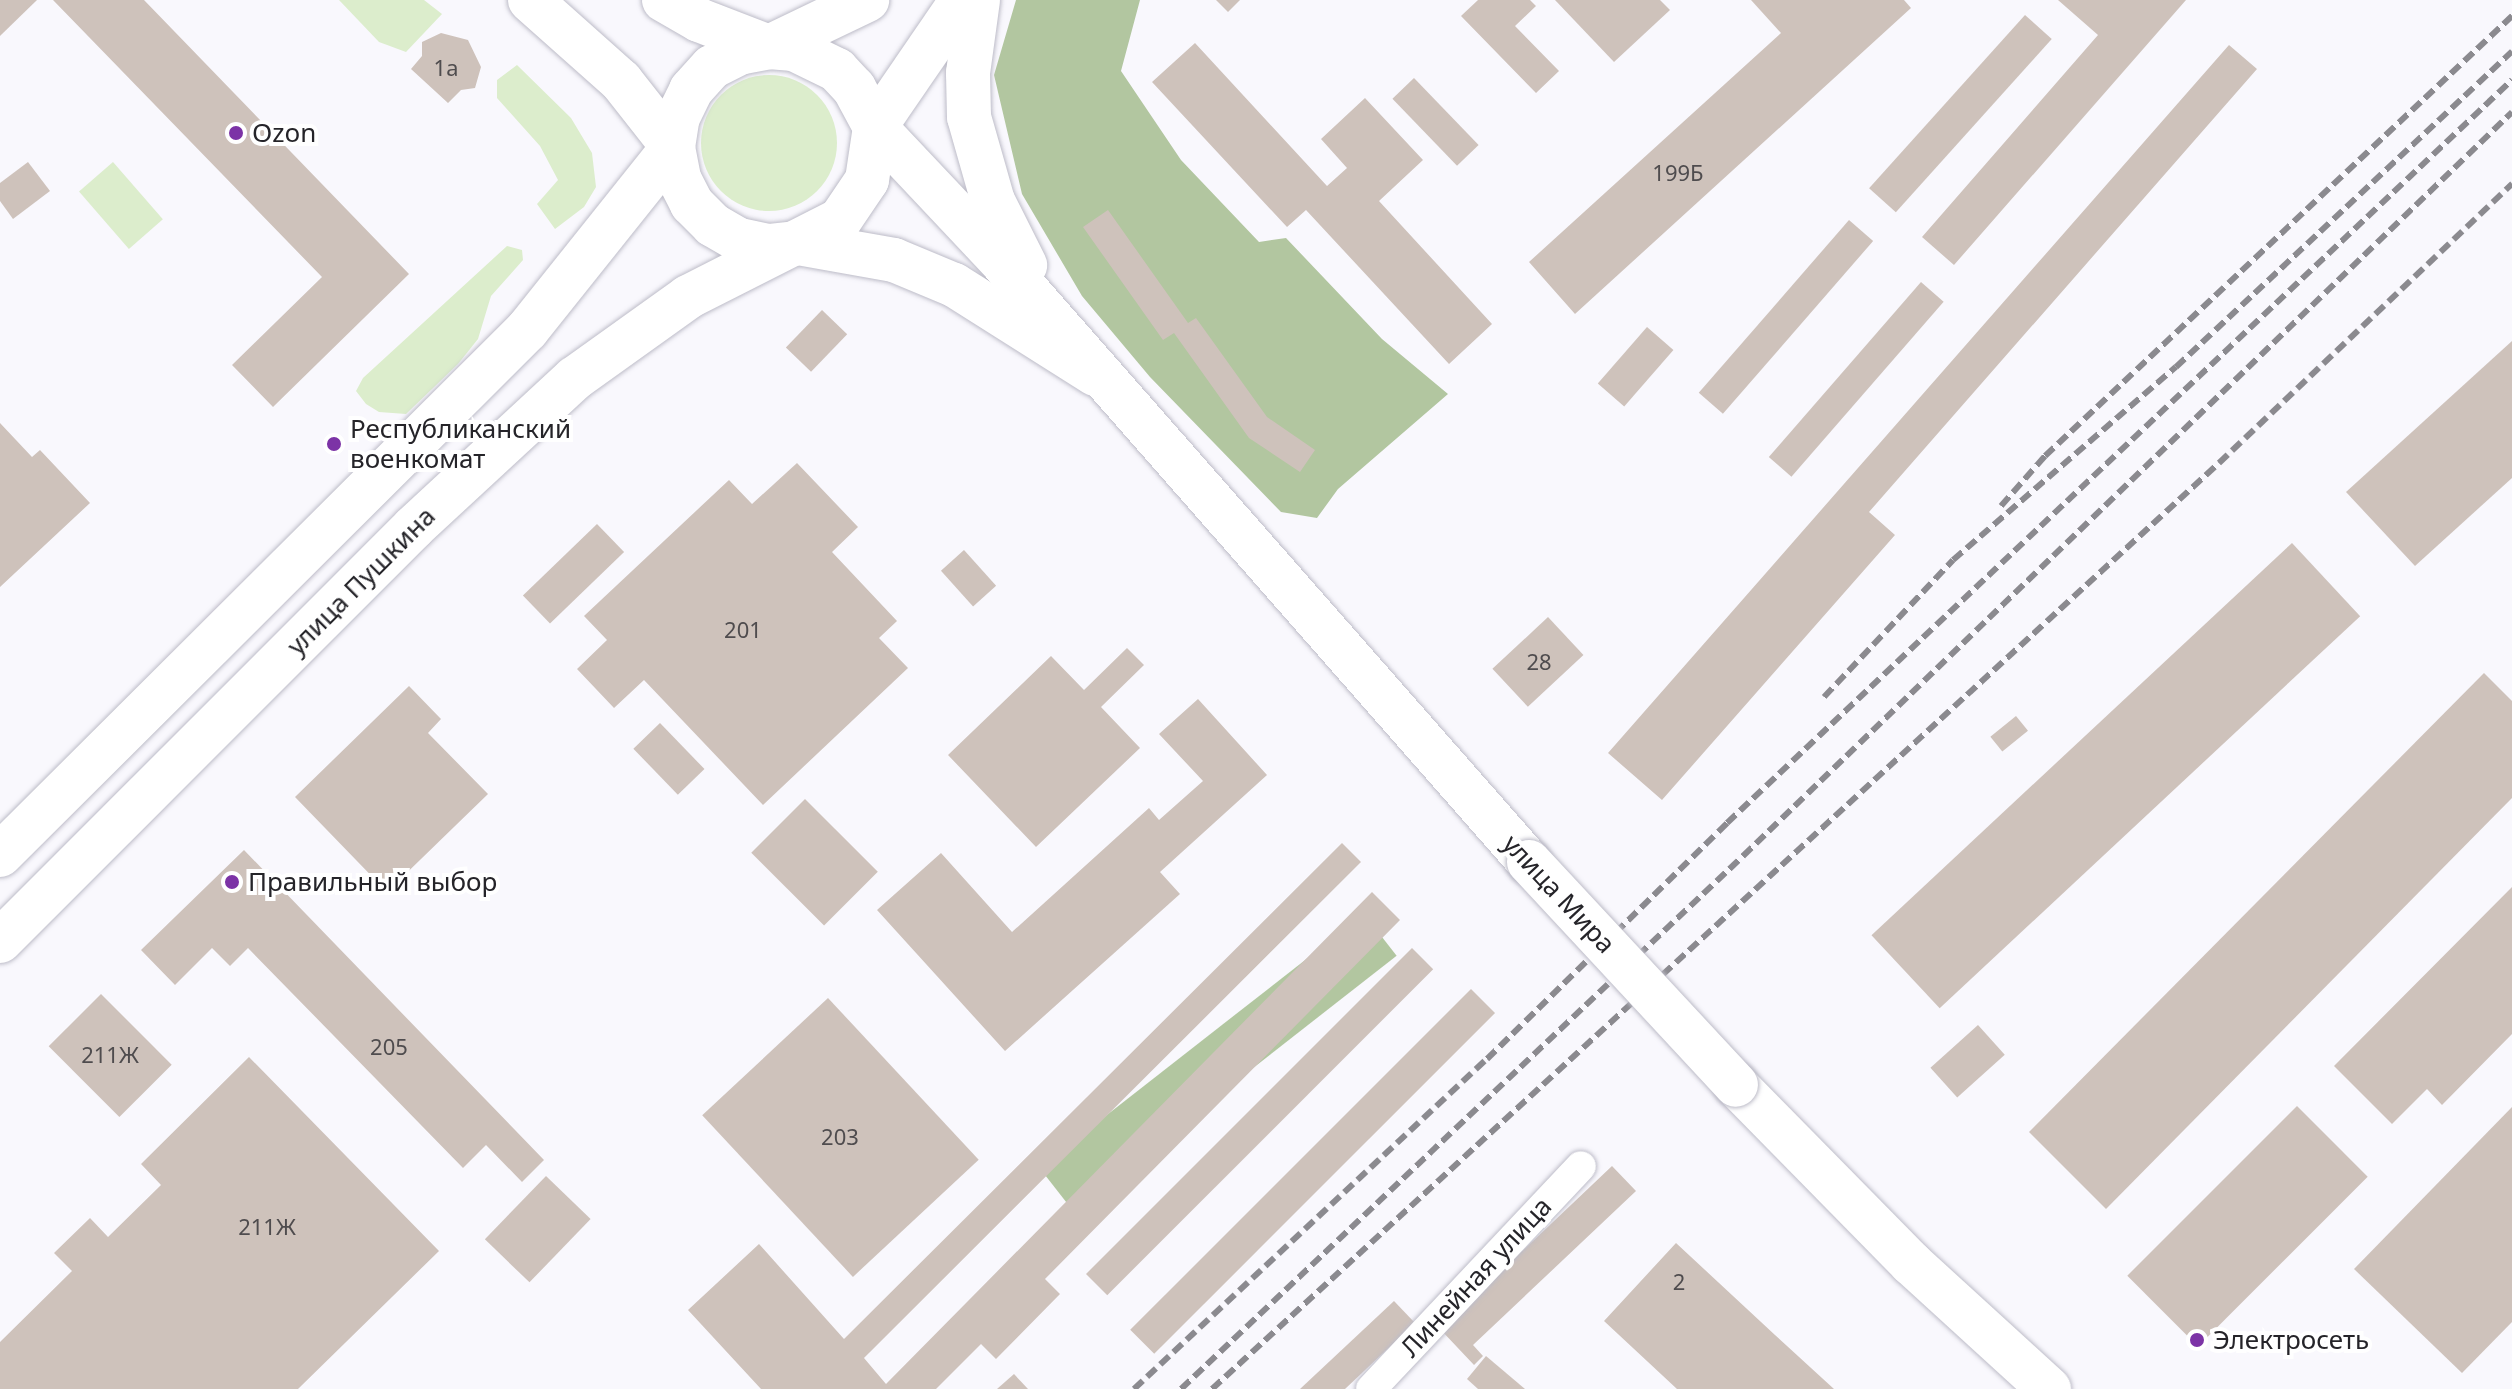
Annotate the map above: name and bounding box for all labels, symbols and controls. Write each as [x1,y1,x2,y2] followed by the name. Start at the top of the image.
[434,55,458,81] house number: 1а
[252,117,316,149] place label: Ozon
[227,124,245,142] marker: Ozon
[1652,160,1704,186] house number: 199Б
[350,413,571,474] place label: Республиканский военкомат
[325,435,343,453] marker: Республиканский военкомат
[281,501,441,661] street label: улица Пушкина
[724,617,762,643] house number: 201
[1526,649,1552,675] house number: 28
[1496,828,1622,960] street label: улица Мира
[248,866,497,898] place label: Правильный выбор
[223,873,241,891] marker: Правильный выбор
[370,1034,408,1060] house number: 205
[81,1042,139,1068] house number: 211Ж
[821,1124,859,1150] house number: 203
[1394,1191,1558,1363] street label: Линейная улица
[238,1214,296,1240] house number: 211Ж
[1673,1269,1685,1295] house number: 2
[2213,1324,2369,1356] place label: Электросеть
[2188,1331,2206,1349] marker: Электросеть

